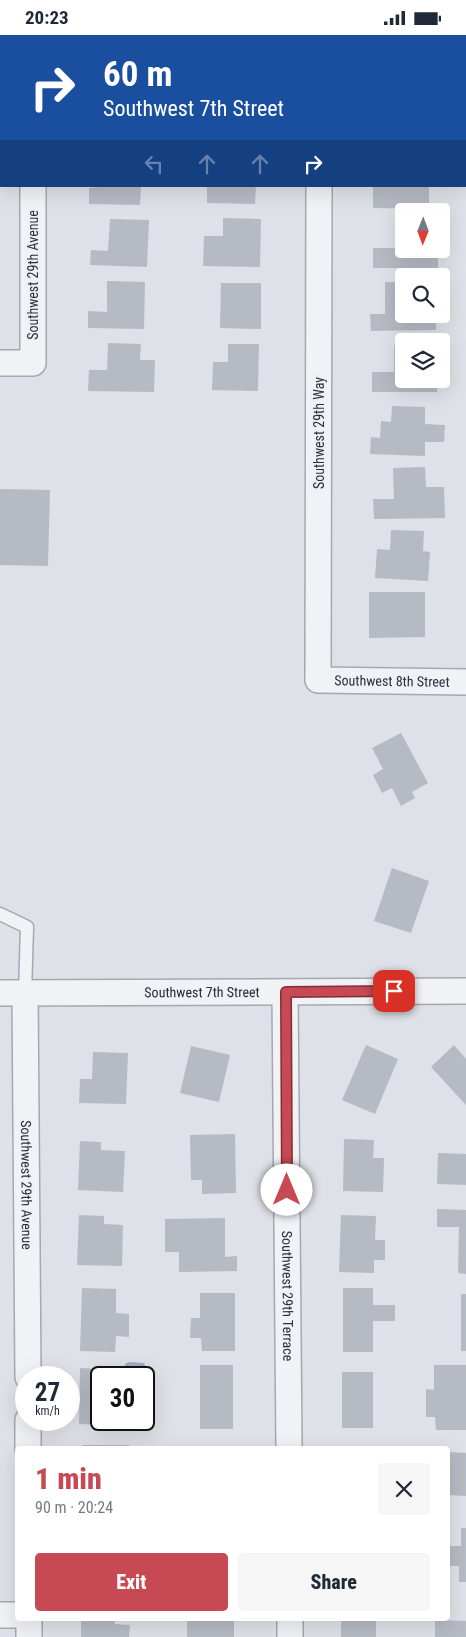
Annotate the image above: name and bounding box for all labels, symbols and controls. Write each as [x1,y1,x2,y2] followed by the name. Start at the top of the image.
[25,6,69,29] text: 20:23
[103,54,172,95] text: 60 m
[20,55,85,120] icon: right
[103,96,284,121] text: Southwest 7th Street
[140,150,168,178] icon: left
[193,150,221,178] icon: ahead
[246,150,274,178] icon: ahead
[299,150,327,178] icon: right
[395,203,450,257] north arrow
[395,203,450,388] map controls
[25,210,41,340] street label: Southwest 29th Avenue
[395,268,450,323] button: search
[395,333,450,388] button: layers
[311,377,327,489] street label: Southwest 29th Way
[334,672,450,690] street label: Southwest 8th Street
[373,970,415,1012] pin
[380,977,408,1005] icon: arrive
[144,984,260,1000] street label: Southwest 7th Street
[18,1120,35,1250] street label: Southwest 29th Avenue
[260,1163,312,1215] position arrow
[279,1231,296,1362] street label: Southwest 29th Terrace
[90,1366,155,1431] speed limit sign: 30
[35,1378,60,1407] text: 27
[35,1404,60,1418] text: km/h
[35,1461,102,1496] text: 1 min
[378,1463,430,1515] button: close
[35,1498,113,1517] text: 90 m · 20:24
[35,1553,228,1611] button: Exit
[238,1553,430,1611] button: Share

